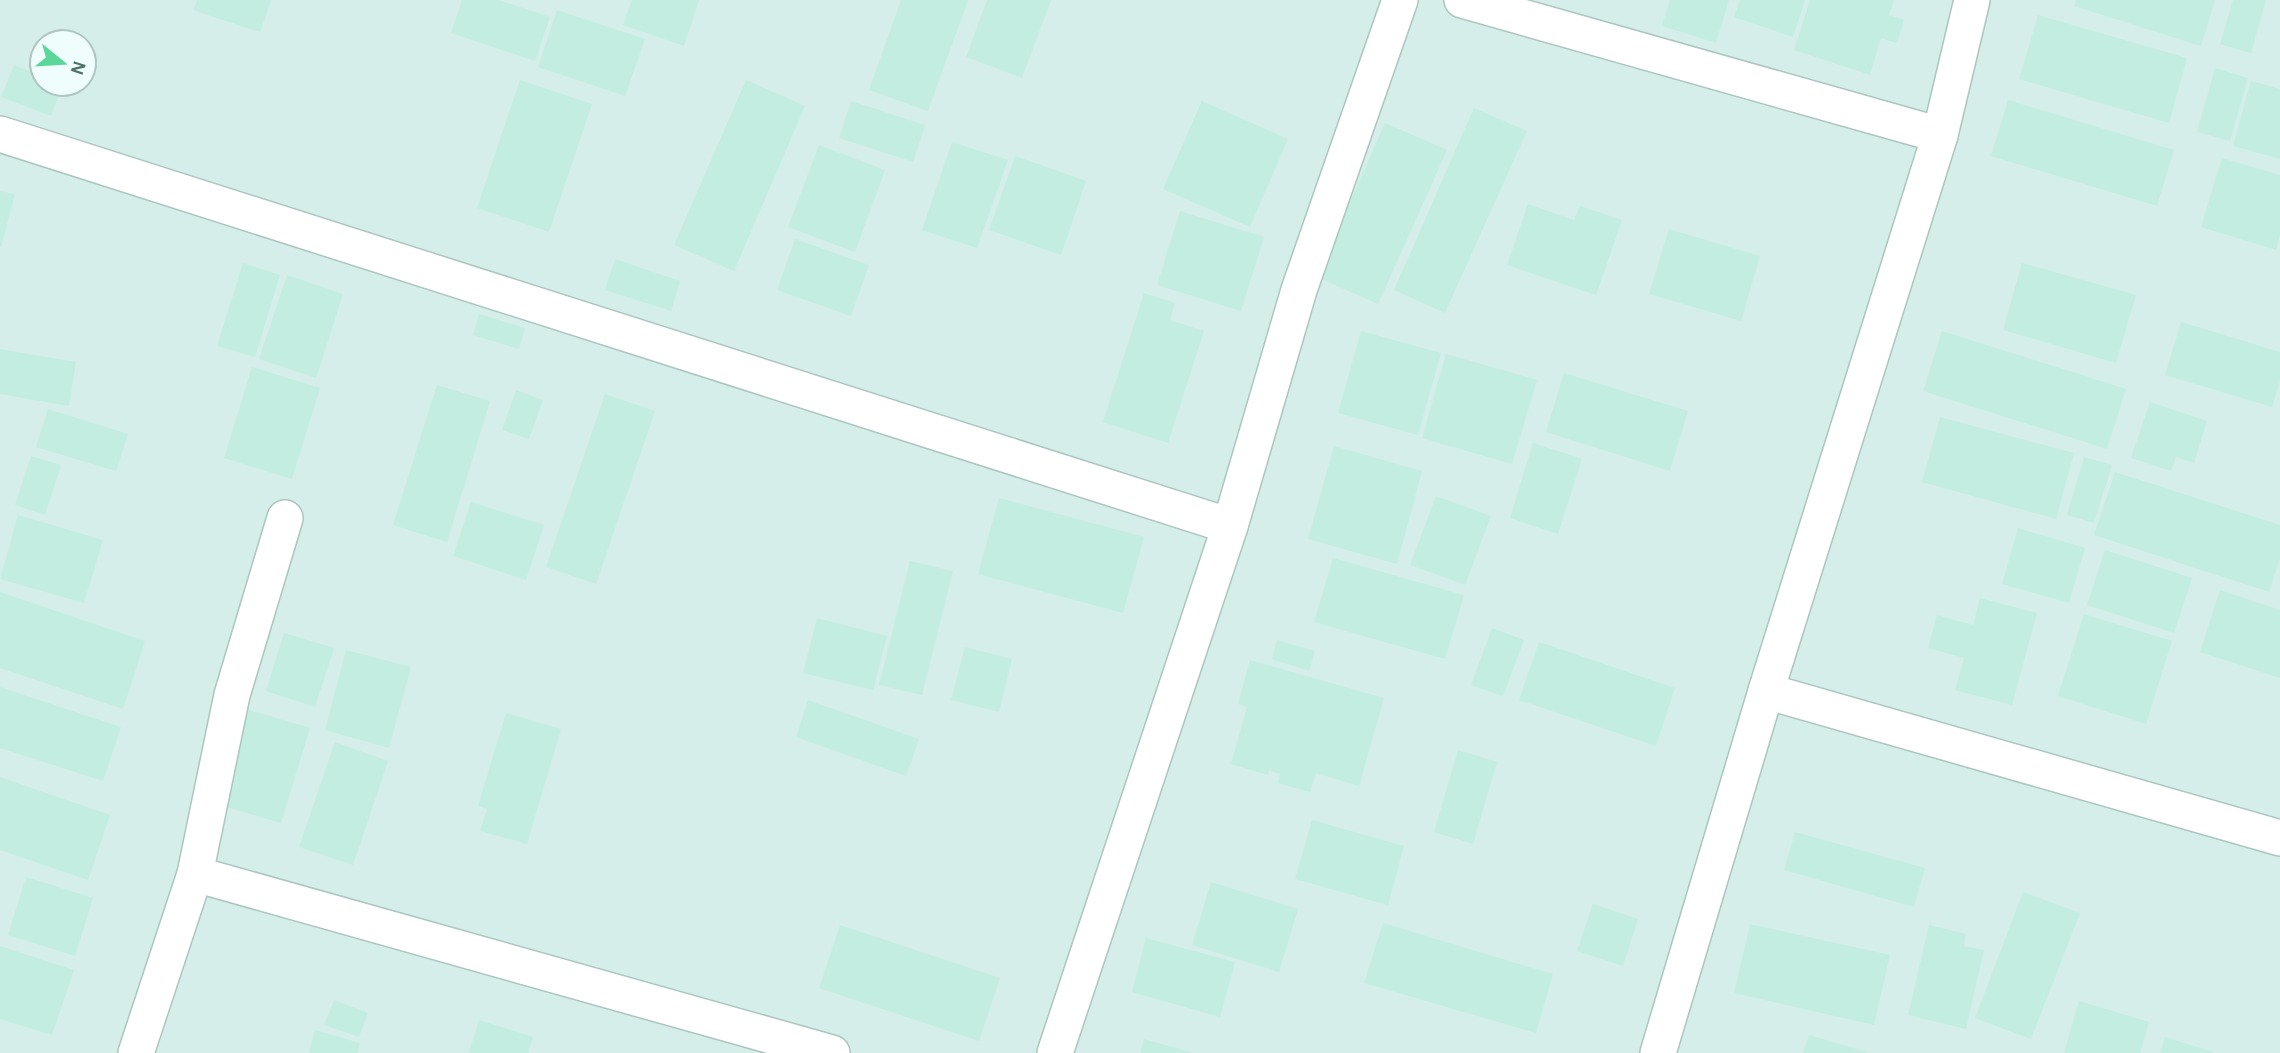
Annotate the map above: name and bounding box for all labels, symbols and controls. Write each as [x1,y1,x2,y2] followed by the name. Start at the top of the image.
[28,28,98,98] north arrow
[67,59,89,77] text: N

